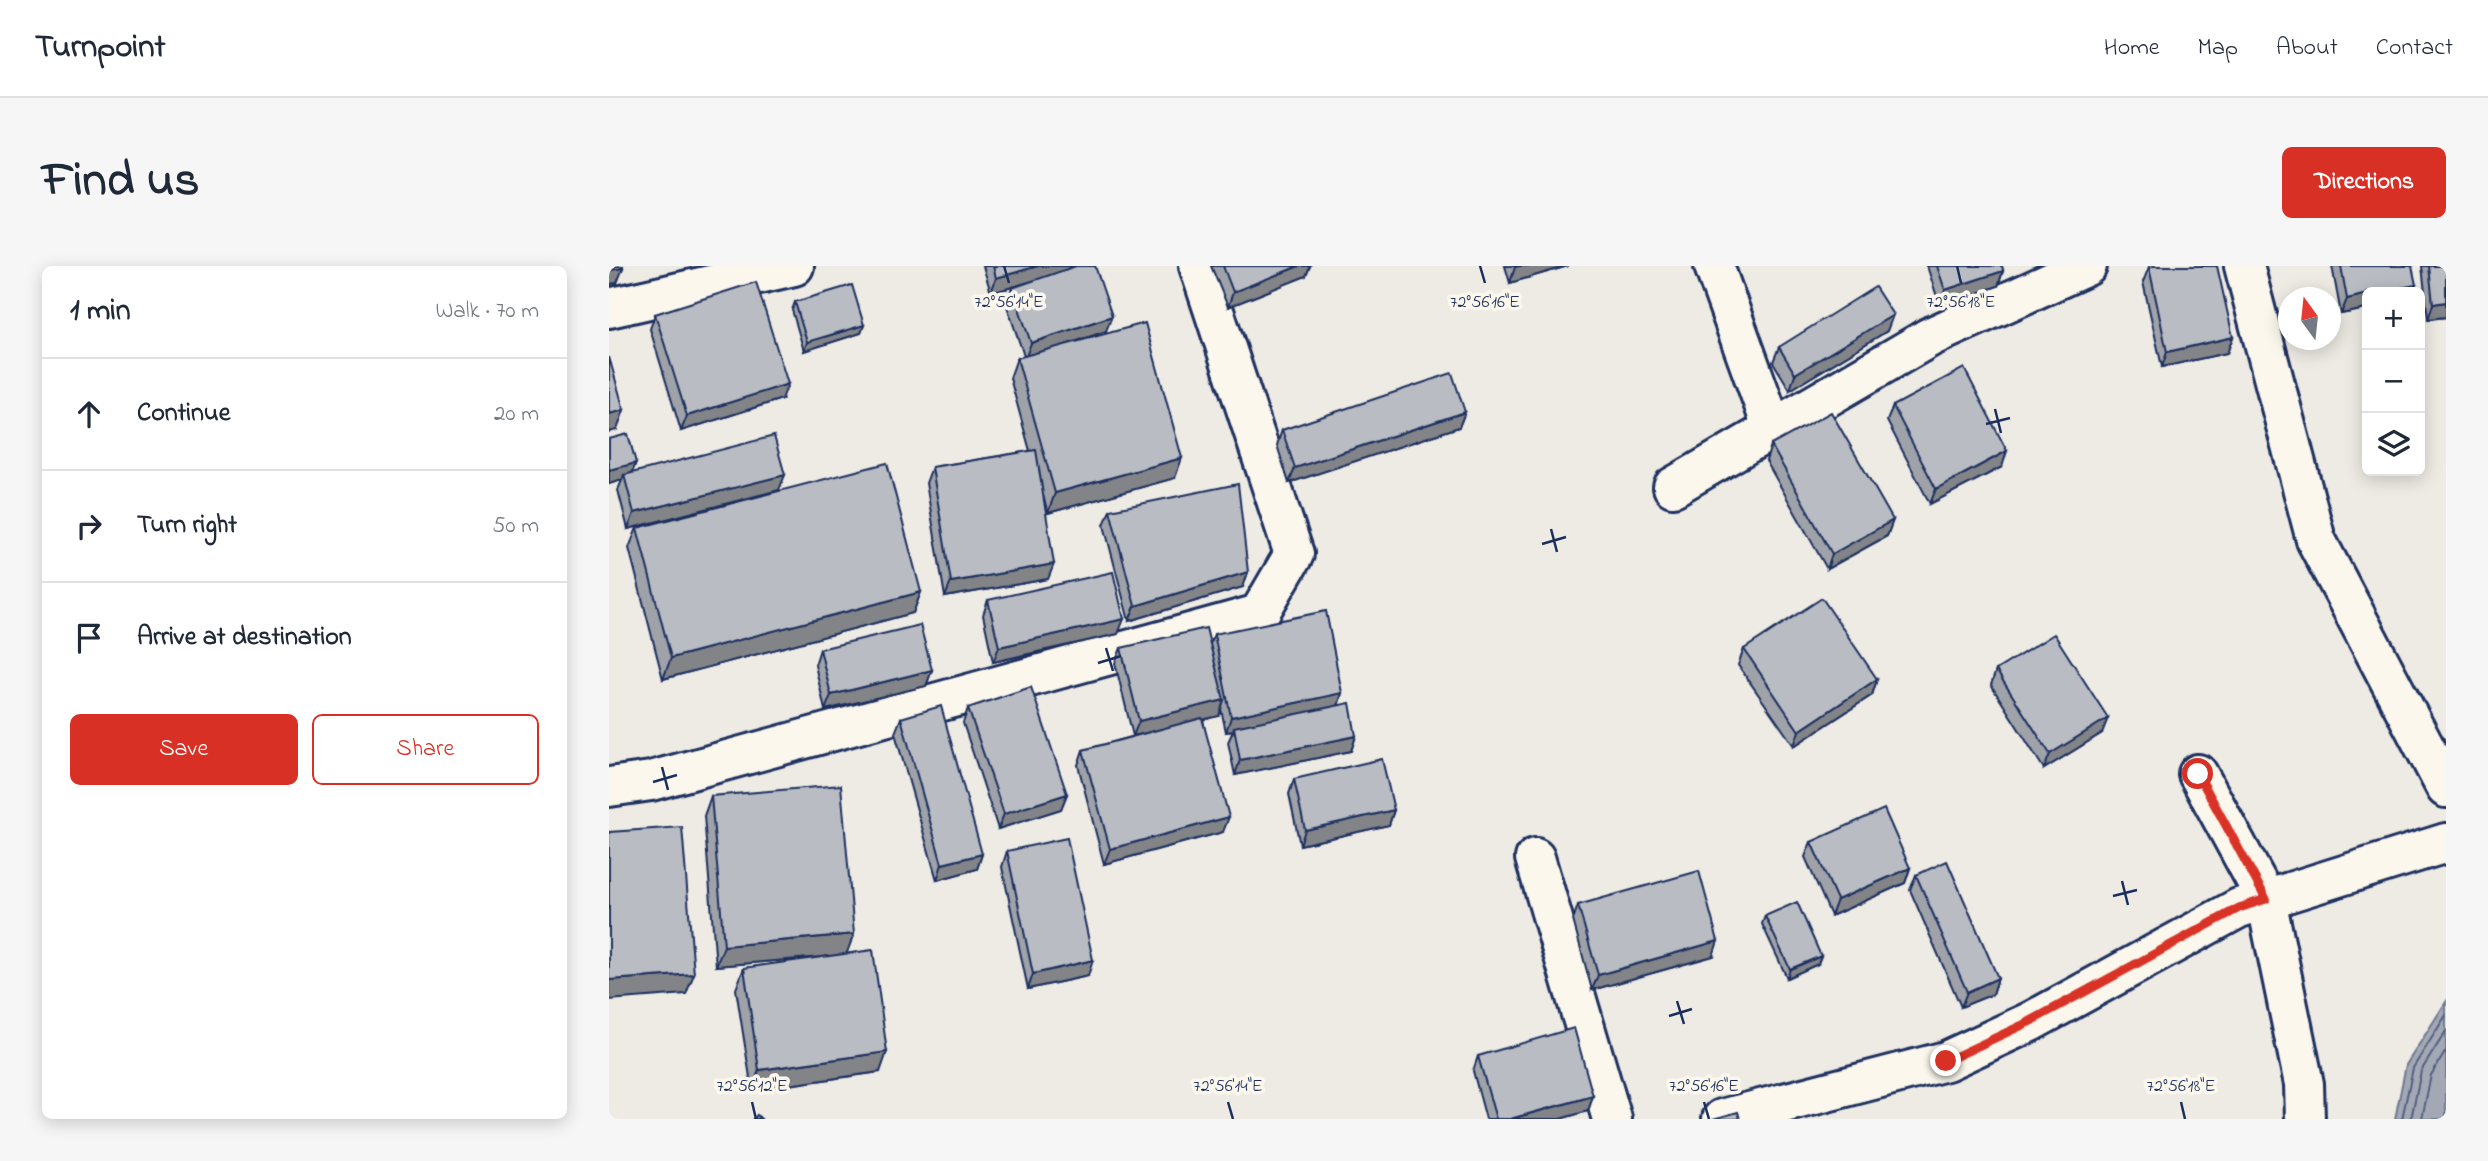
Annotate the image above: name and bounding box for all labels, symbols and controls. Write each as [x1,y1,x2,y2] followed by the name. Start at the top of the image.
[35,24,166,72] text: Turnpoint
[2104,31,2160,66] text: Home
[2198,31,2238,66] text: Map
[2276,31,2338,66] text: About
[2376,31,2453,66] text: Contact
[42,146,199,218] text: Find us
[2282,147,2446,218] button: Directions
[2278,287,2341,350] north arrow
[2362,287,2425,476] map controls
[2362,287,2425,350] button: +
[70,290,131,334] text: 1 min
[974,290,1044,316] text: 72°56'14"E
[1450,290,1520,316] text: 72°56'16"E
[1927,290,1996,316] text: 72°56'18"E
[435,295,539,328] text: Walk · 70 m
[2362,350,2425,413] button: −
[70,395,108,433] icon: ahead
[137,395,230,433] text: Continue
[494,398,539,431] text: 20 m
[2362,413,2425,476] button: layers
[70,507,108,545] icon: right
[137,507,237,545] text: Turn right
[492,510,539,543] text: 50 m
[70,619,108,657] icon: arrive
[137,619,352,657] text: Arrive at destination
[70,714,298,785] button: Save
[312,714,539,785] button: Share
[2182,758,2213,789] route start
[1930,1045,1961,1076] route end
[716,1074,788,1100] text: 72°56'12"E
[1193,1074,1263,1100] text: 72°56'14"E
[1669,1074,1739,1100] text: 72°56'16"E
[2147,1074,2216,1100] text: 72°56'18"E

